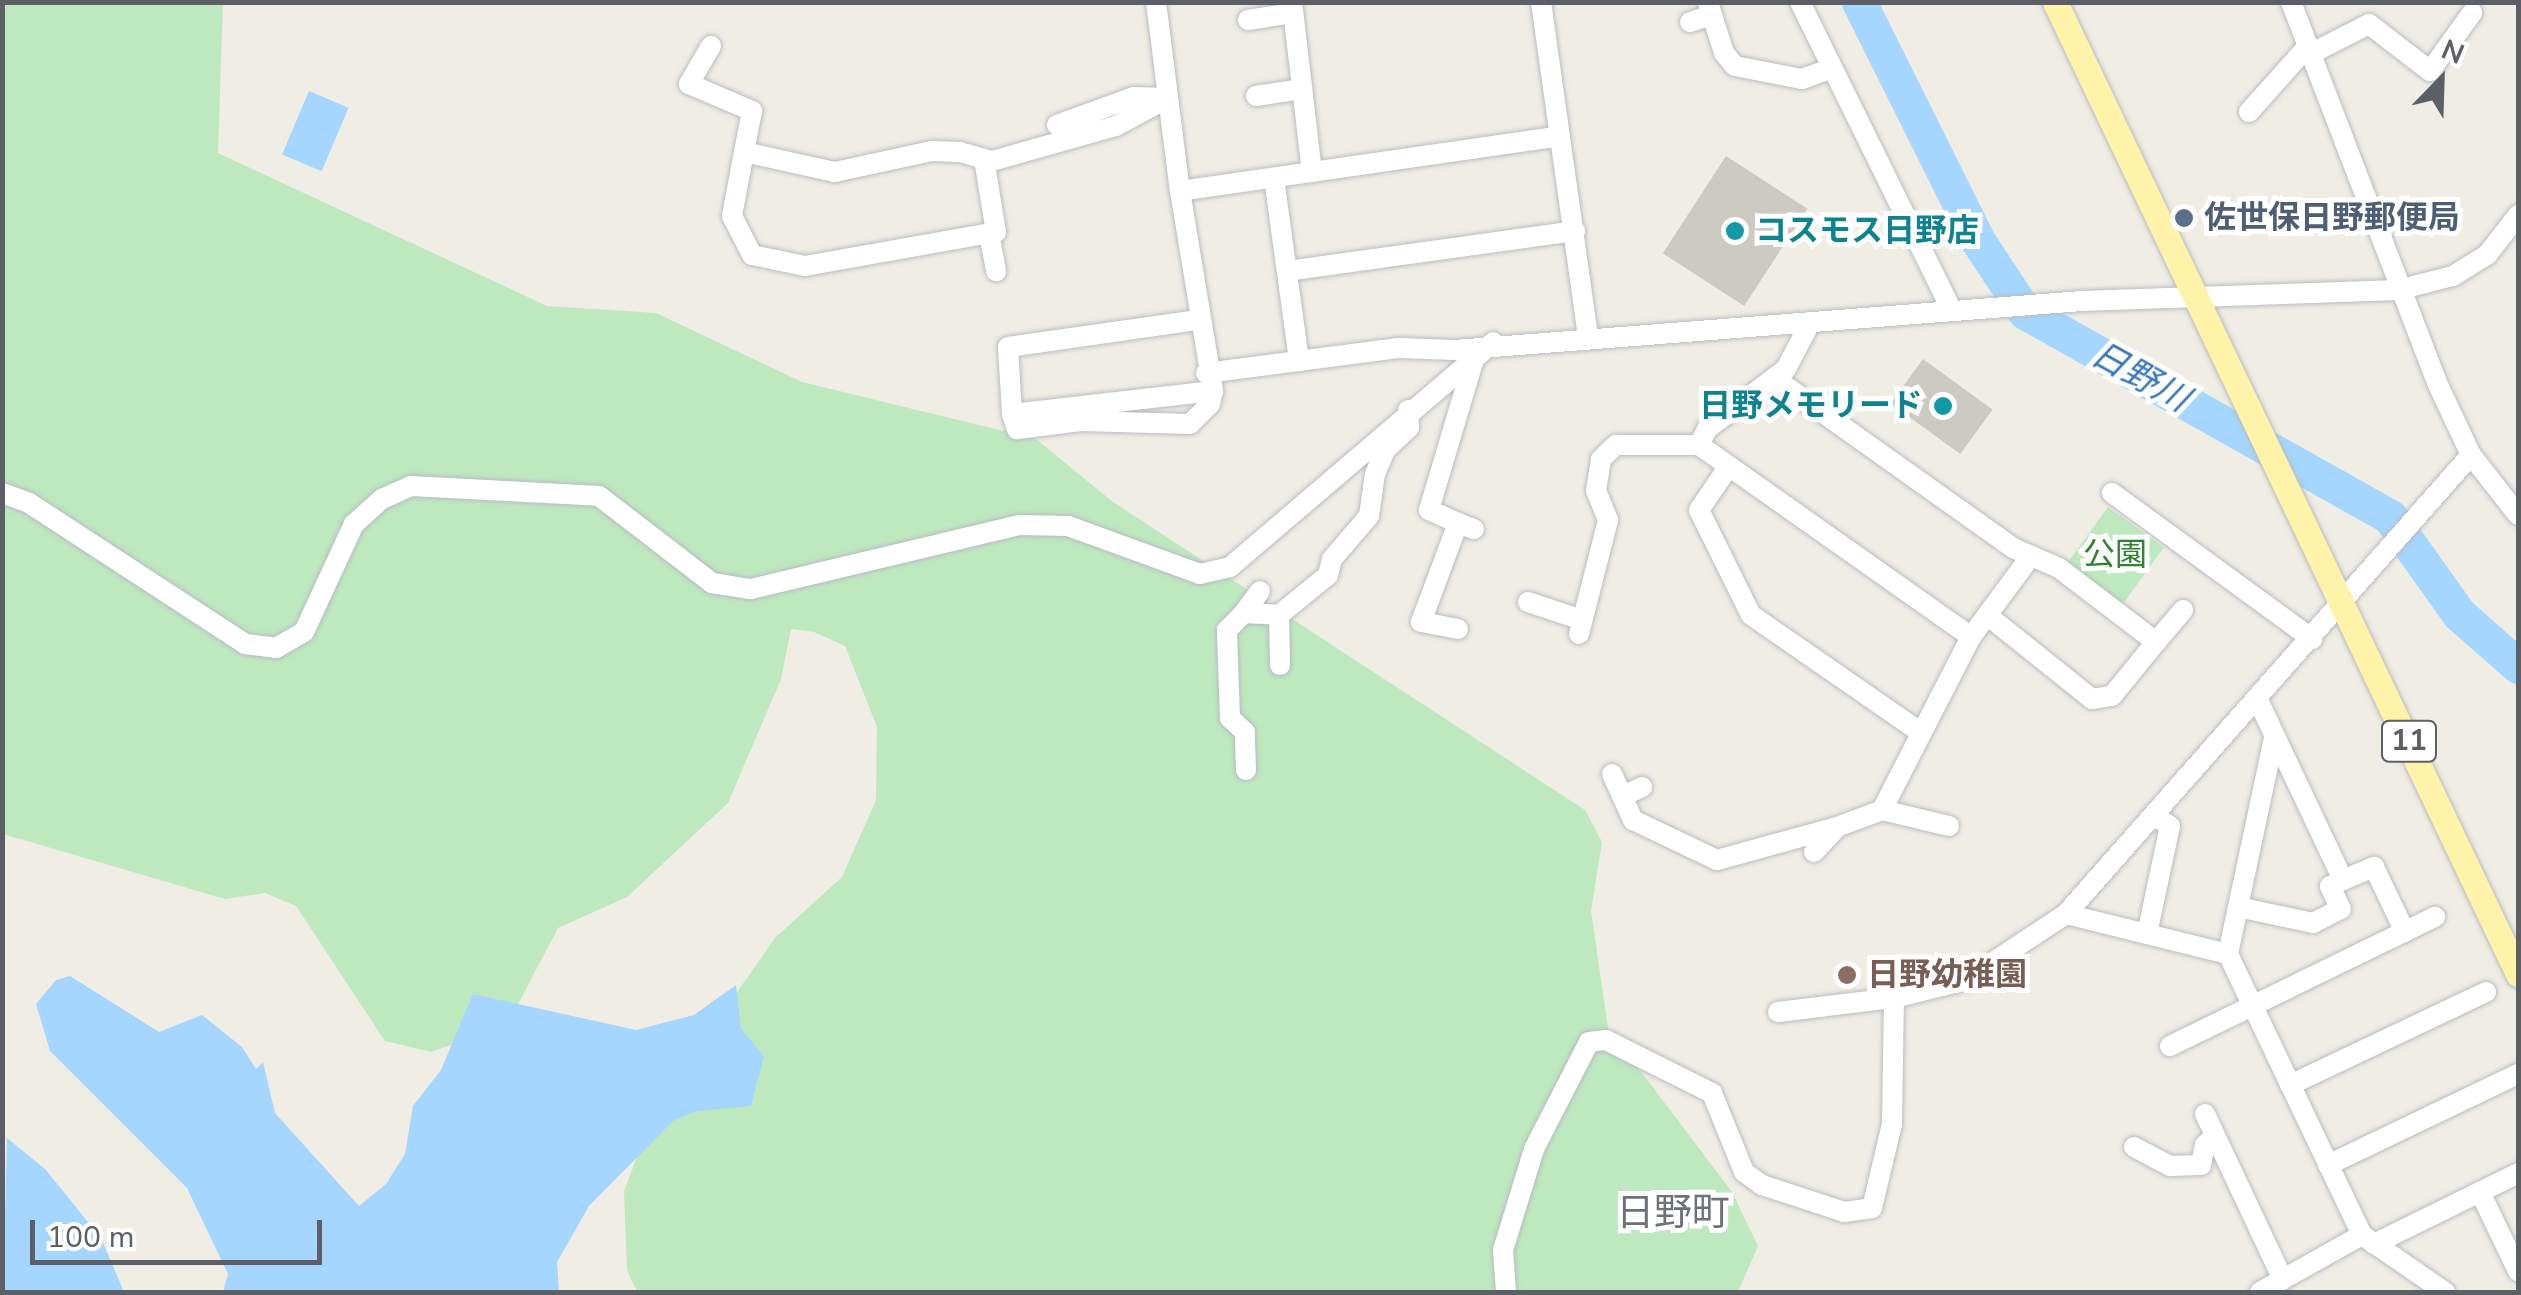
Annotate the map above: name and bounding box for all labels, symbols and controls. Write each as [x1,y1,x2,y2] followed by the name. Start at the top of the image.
[2391,30,2491,130] north arrow
[2436,31,2470,74] text: N
[2204,199,2460,237] place label: 佐世保日野郵便局
[2173,207,2195,229] marker: 佐世保日野郵便局
[1755,212,1979,250] place label: コスモス日野店
[1724,220,1746,242] marker: コスモス日野店
[2084,333,2196,421] water label: 日野川
[1699,387,1923,425] place label: 日野メモリード
[1932,395,1954,417] marker: 日野メモリード
[2083,536,2147,574] park label: 公園
[2379,716,2439,766] road number: 11
[1867,956,2027,994] place label: 日野幼稚園
[1836,964,1858,986] marker: 日野幼稚園
[1616,1190,1730,1236] district label: 日野町
[35,1200,328,1262] scale bar
[47,1217,134,1258] text: 100 m

